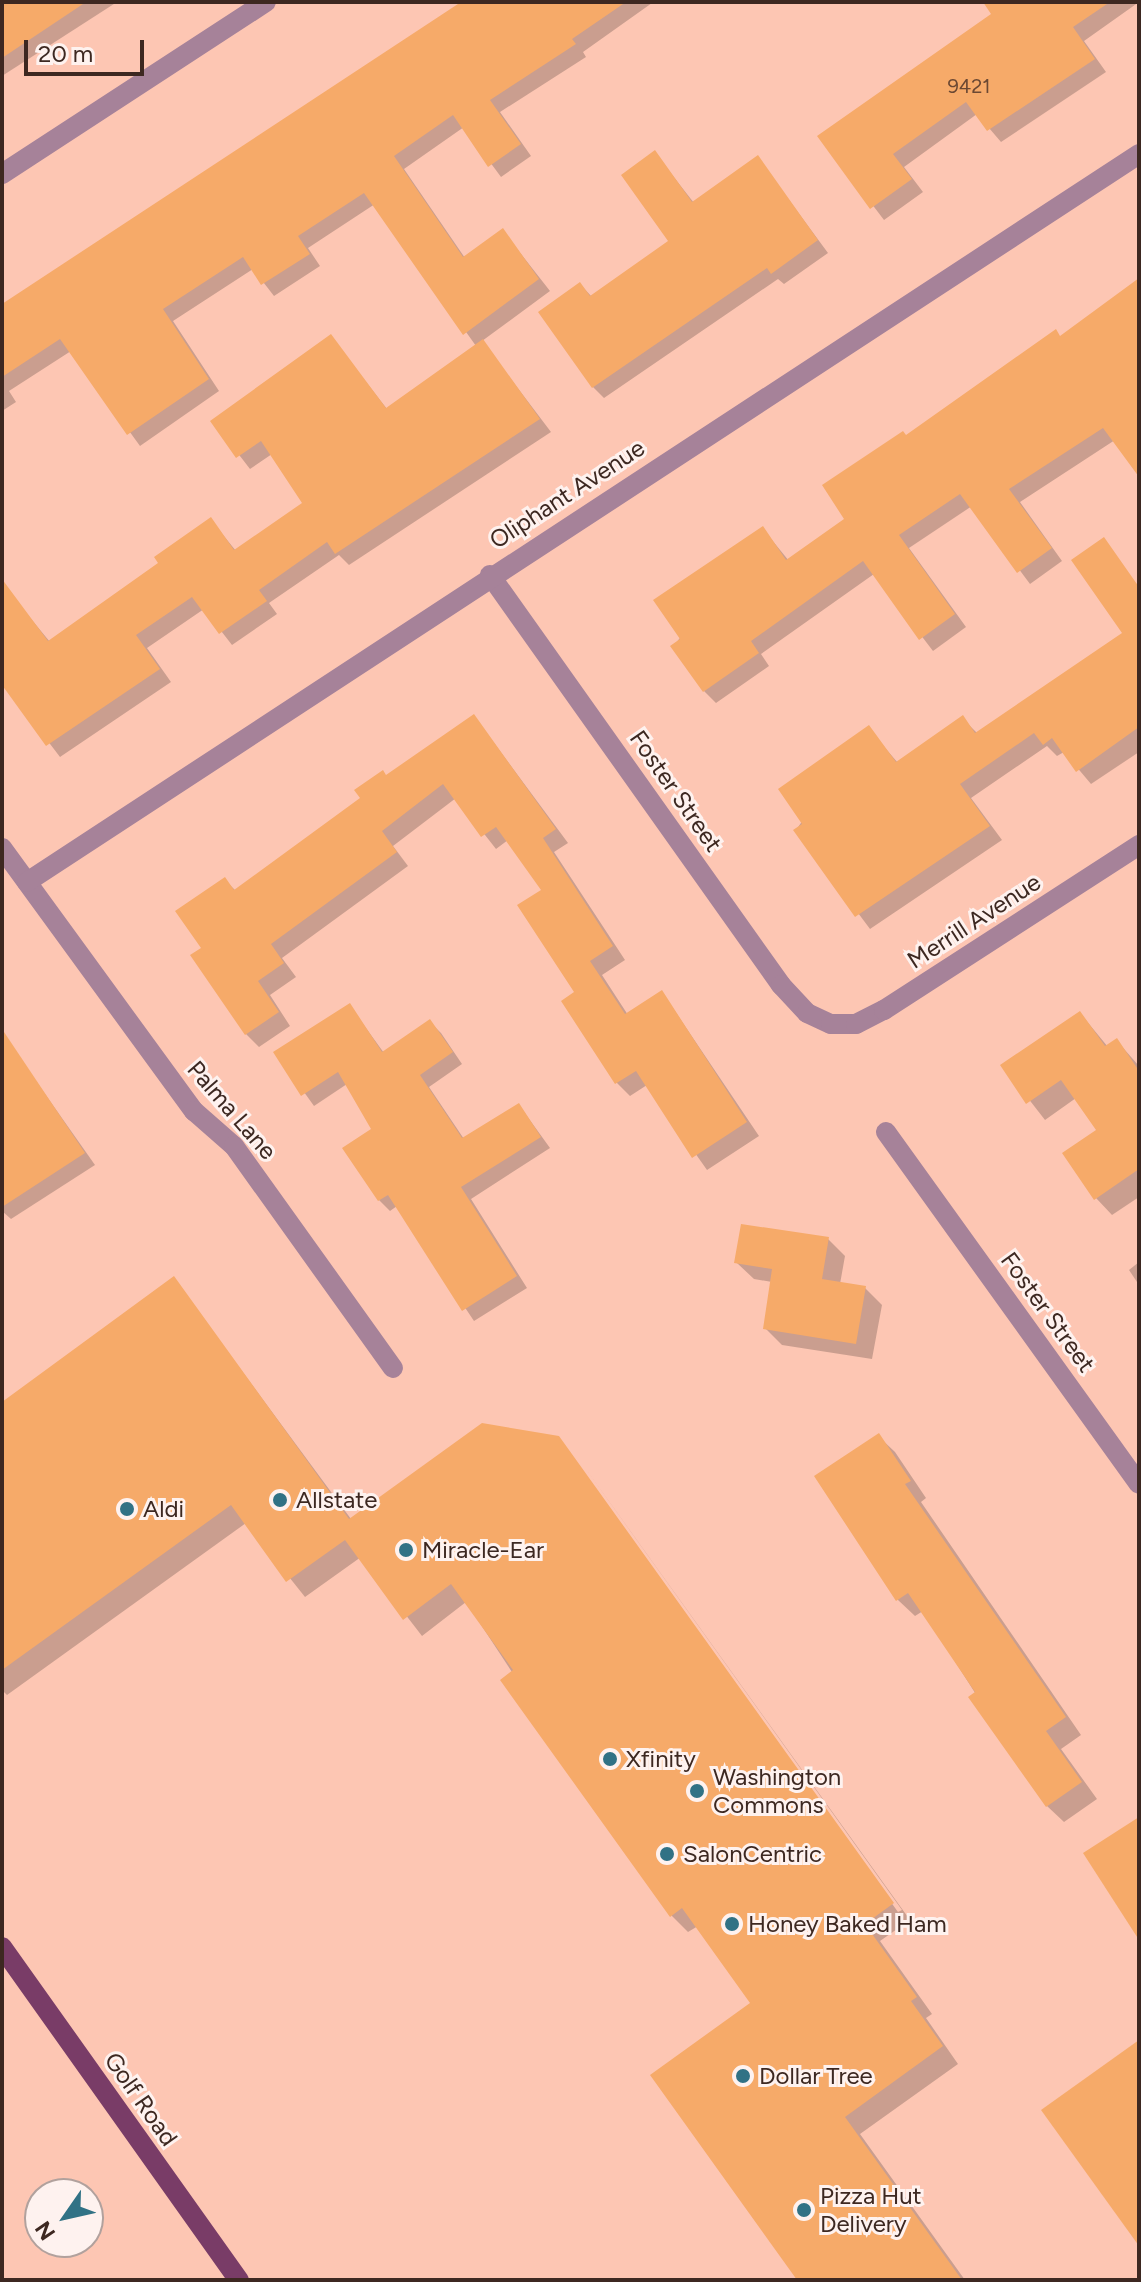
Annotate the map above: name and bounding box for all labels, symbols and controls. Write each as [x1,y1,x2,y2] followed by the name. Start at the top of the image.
[28,24,148,74] scale bar
[38,39,93,68] text: 20 m
[947,74,991,98] house number: 9421
[484,433,650,555] street label: Oliphant Avenue
[624,725,728,857] street label: Foster Street
[902,867,1046,975] street label: Merrill Avenue
[181,1055,283,1165] street label: Palma Lane
[995,1246,1101,1378] street label: Foster Street
[296,1486,377,1514] place label: Allstate
[271,1491,289,1509] marker: Allstate
[143,1495,184,1523] place label: Aldi
[118,1500,136,1518] marker: Aldi
[422,1536,544,1564] place label: Miracle-Ear
[397,1541,415,1559] marker: Miracle-Ear
[626,1745,696,1773] place label: Xfinity
[601,1750,619,1768] marker: Xfinity
[713,1763,841,1819] place label: Washington Commons
[688,1782,706,1800] marker: Washington Commons
[683,1840,822,1868] place label: SalonCentric
[658,1845,676,1863] marker: SalonCentric
[748,1910,947,1938] place label: Honey Baked Ham
[723,1915,741,1933] marker: Honey Baked Ham
[98,2047,184,2151] street label: Golf Road
[759,2062,873,2090] place label: Dollar Tree
[734,2067,752,2085] marker: Dollar Tree
[24,2178,104,2258] north arrow
[820,2182,922,2238] place label: Pizza Hut Delivery
[795,2201,813,2219] marker: Pizza Hut Delivery
[29,2216,61,2245] text: N

